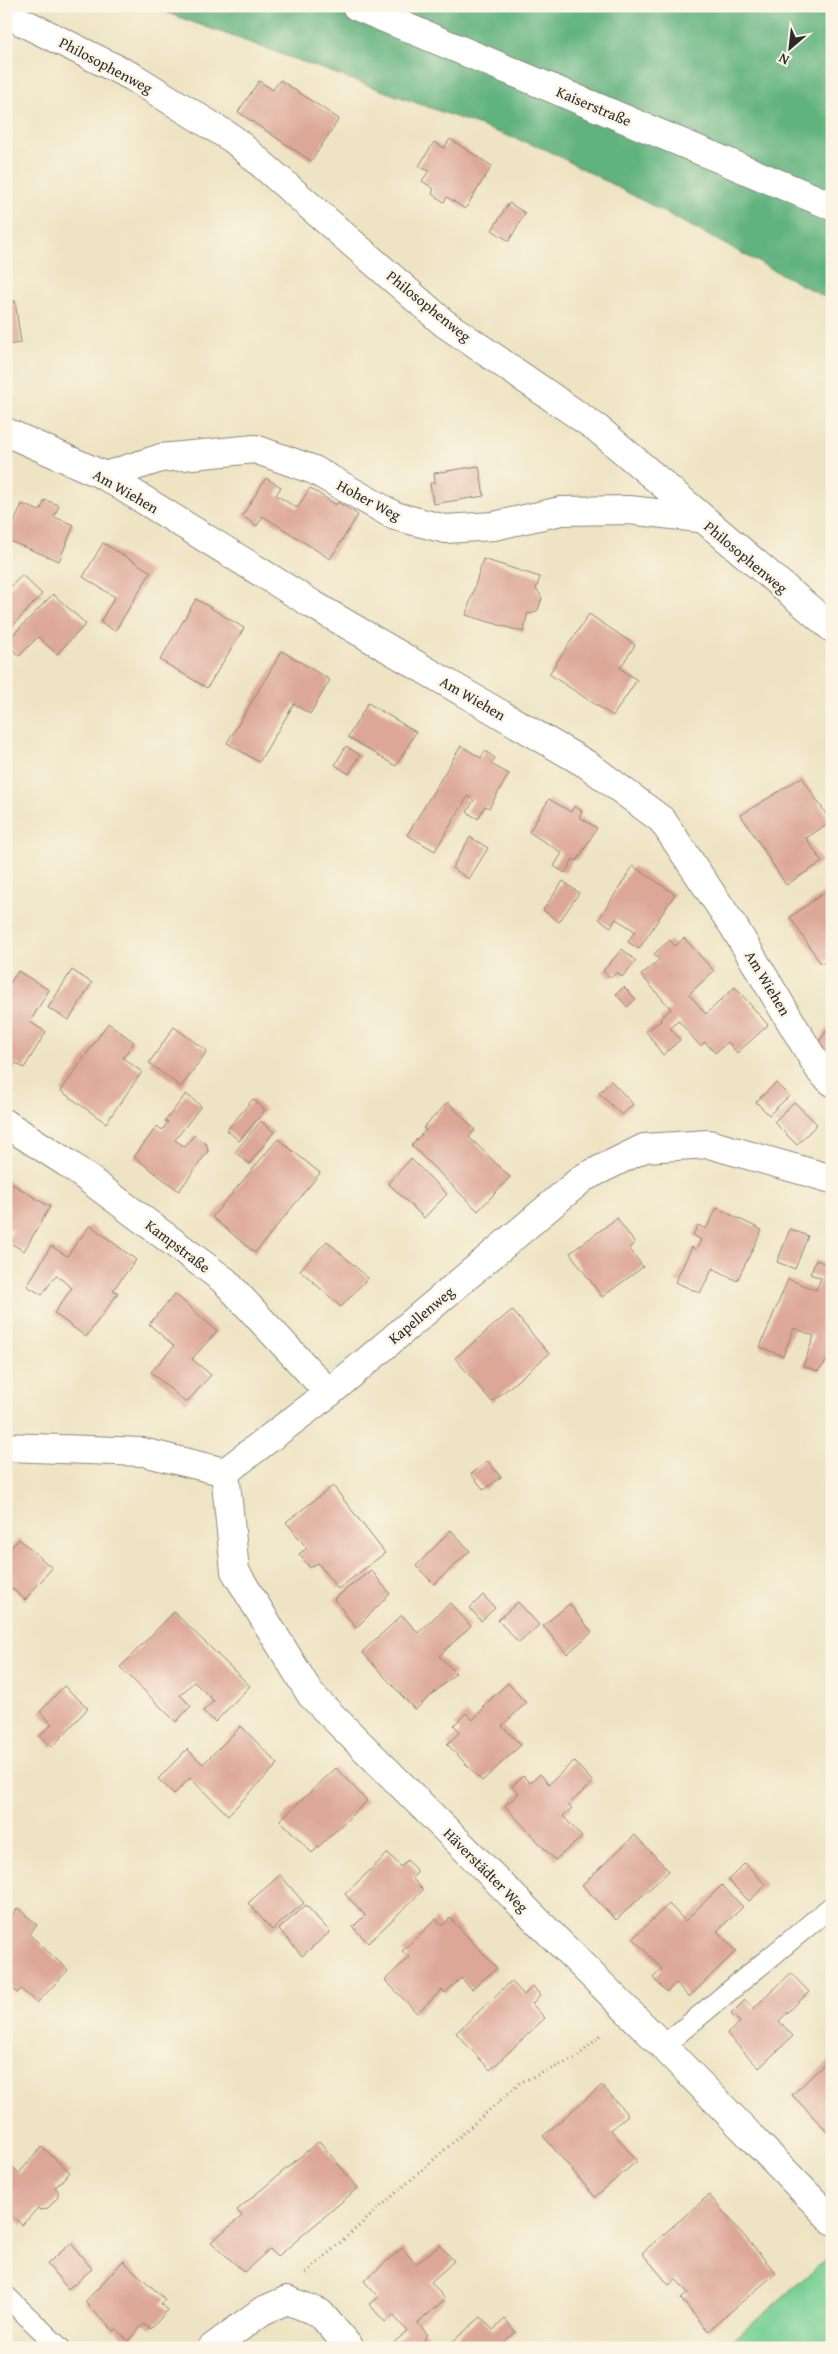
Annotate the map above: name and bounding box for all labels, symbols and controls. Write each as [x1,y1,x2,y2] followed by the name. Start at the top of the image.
[766,22,816,72] north arrow
[56,32,157,99] street label: Philosophenweg
[775,48,793,71] text: N
[553,81,635,131] street label: Kaiserstraße
[382,265,476,347] street label: Philosophenweg
[89,464,163,519] street label: Am Wiehen
[334,474,405,526] street label: Hoher Weg
[700,516,793,598] street label: Philosophenweg
[436,671,510,726] street label: Am Wiehen
[740,946,796,1020] street label: Am Wiehen
[141,1215,215,1277] street label: Kampstraße
[384,1281,459,1349] street label: Kapellenweg
[439,1823,533,1917] street label: Häverstädter Weg

